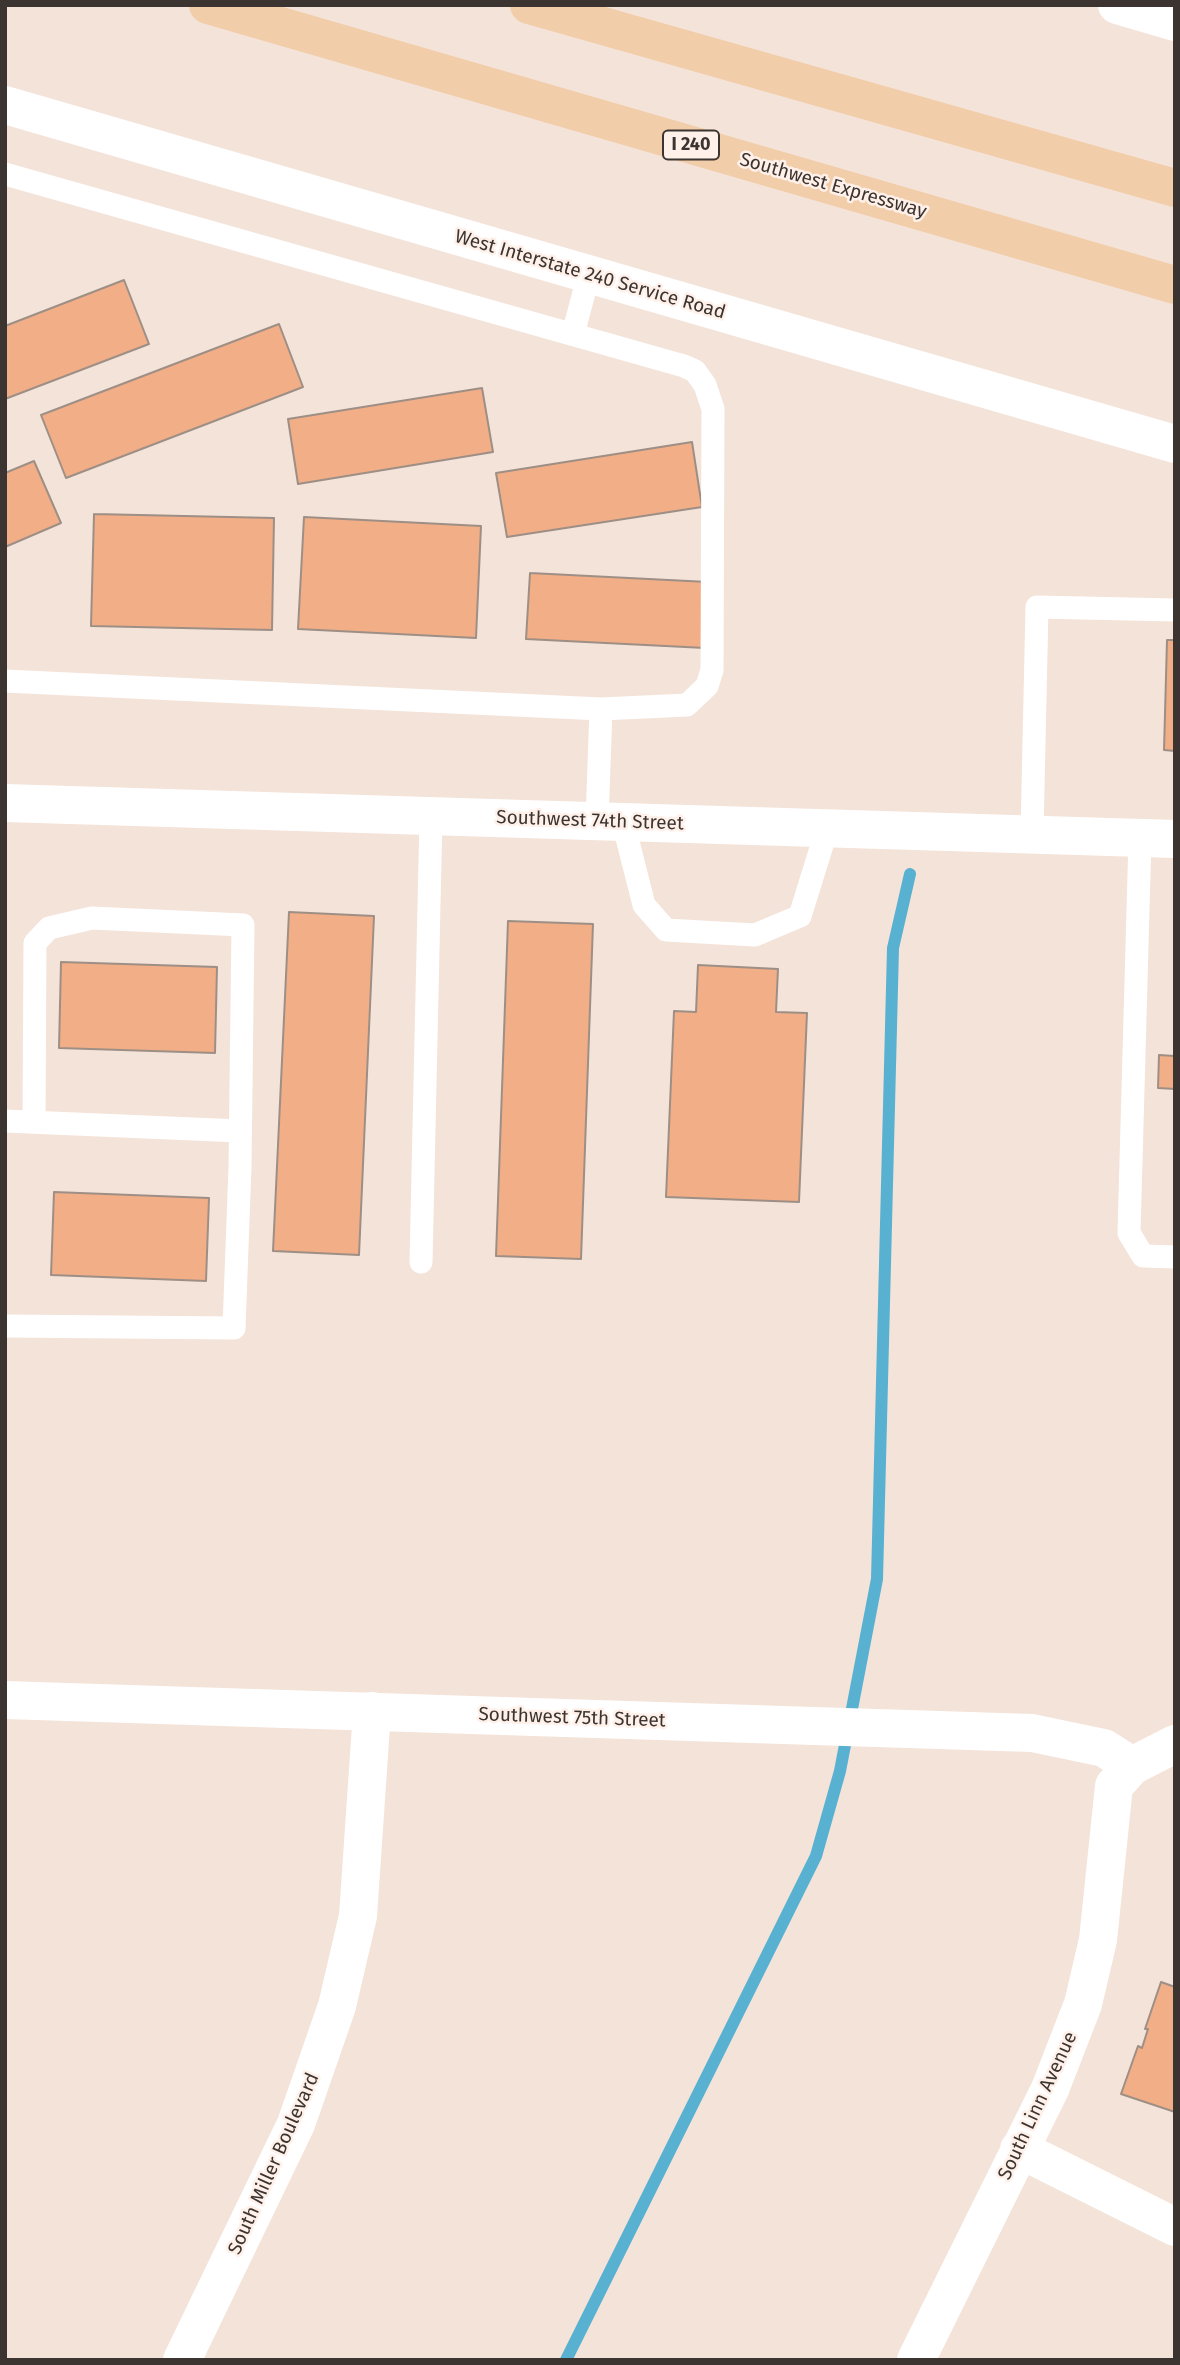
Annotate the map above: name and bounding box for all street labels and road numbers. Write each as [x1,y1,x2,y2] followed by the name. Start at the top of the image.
[663,130,719,160] road number: I 240
[737,148,929,224] street label: Southwest Expressway
[452,225,728,325] street label: West Interstate 240 Service Road
[496,806,684,836] street label: Southwest 74th Street
[478,1703,666,1733] street label: Southwest 75th Street
[994,2028,1082,2184] street label: South Linn Avenue
[224,2070,324,2258] street label: South Miller Boulevard

